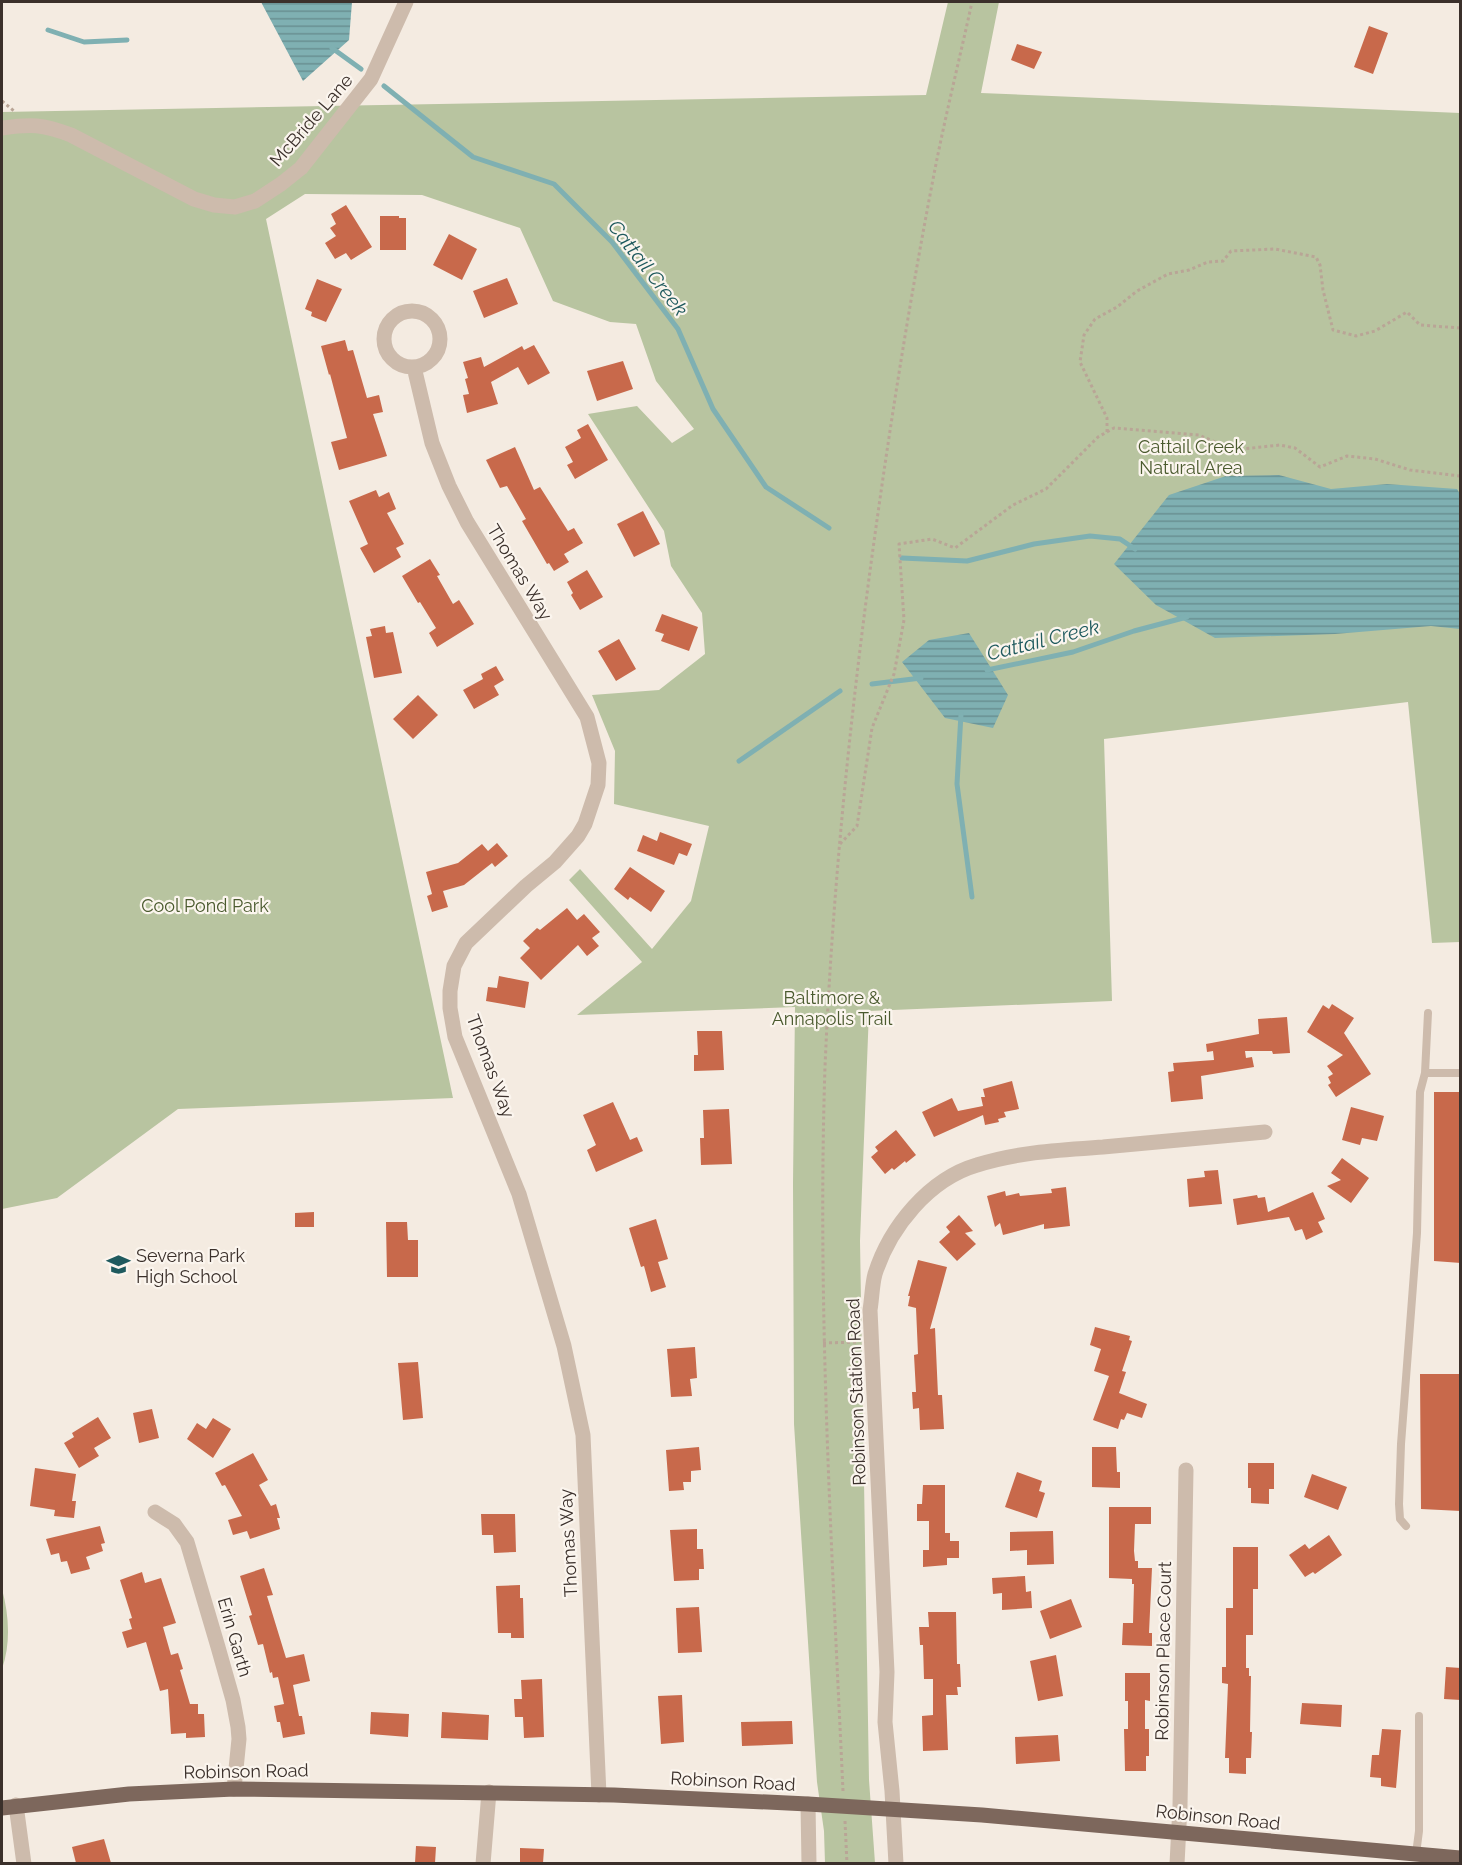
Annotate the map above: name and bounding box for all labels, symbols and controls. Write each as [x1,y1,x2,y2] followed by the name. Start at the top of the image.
[265,69,357,170] street label: McBride Lane
[603,215,693,321] water label: Cattail Creek
[1138,436,1244,478] park label: Cattail Creek Natural Area
[483,520,557,624] street label: Thomas Way
[984,614,1102,666] water label: Cattail Creek
[141,895,269,916] park label: Cool Pond Park
[772,987,892,1029] park label: Baltimore & Annapolis Trail
[463,1011,519,1121] street label: Thomas Way
[136,1245,246,1287] place label: Severna Park High School
[105,1252,131,1278] school or university icon: Severna Park High School
[842,1298,870,1486] street label: Robinson Station Road
[555,1488,581,1598] street label: Thomas Way
[1151,1561,1175,1741] street label: Robinson Place Court
[214,1595,256,1679] street label: Erin Garth
[183,1759,309,1783] street label: Robinson Road
[670,1767,796,1795] street label: Robinson Road
[1155,1800,1281,1834] street label: Robinson Road

